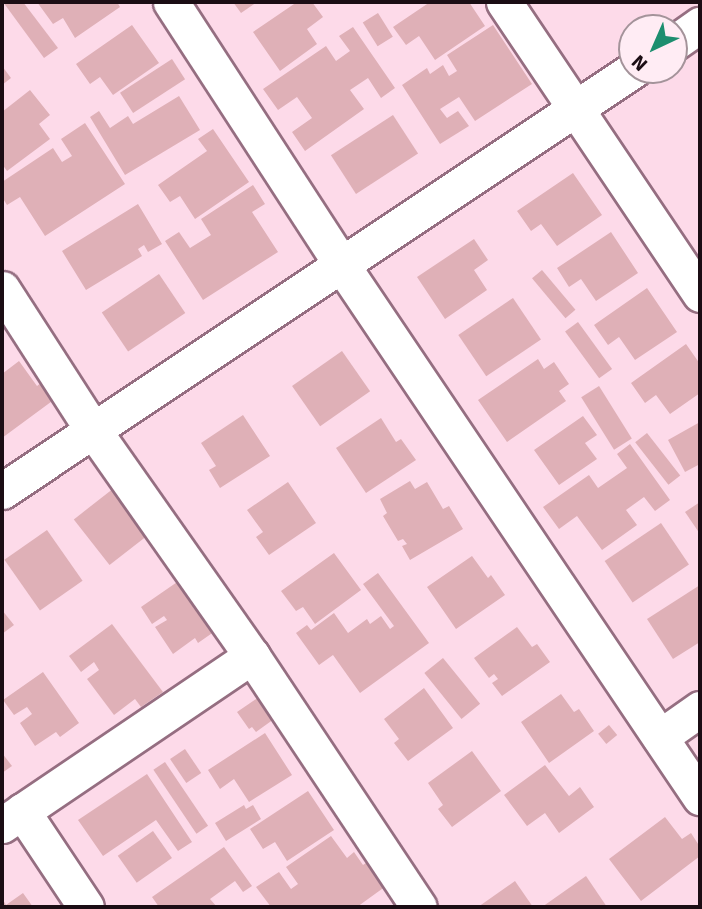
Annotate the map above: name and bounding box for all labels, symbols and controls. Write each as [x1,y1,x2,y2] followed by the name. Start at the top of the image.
[618,14,688,84] north arrow
[627,49,653,76] text: N

